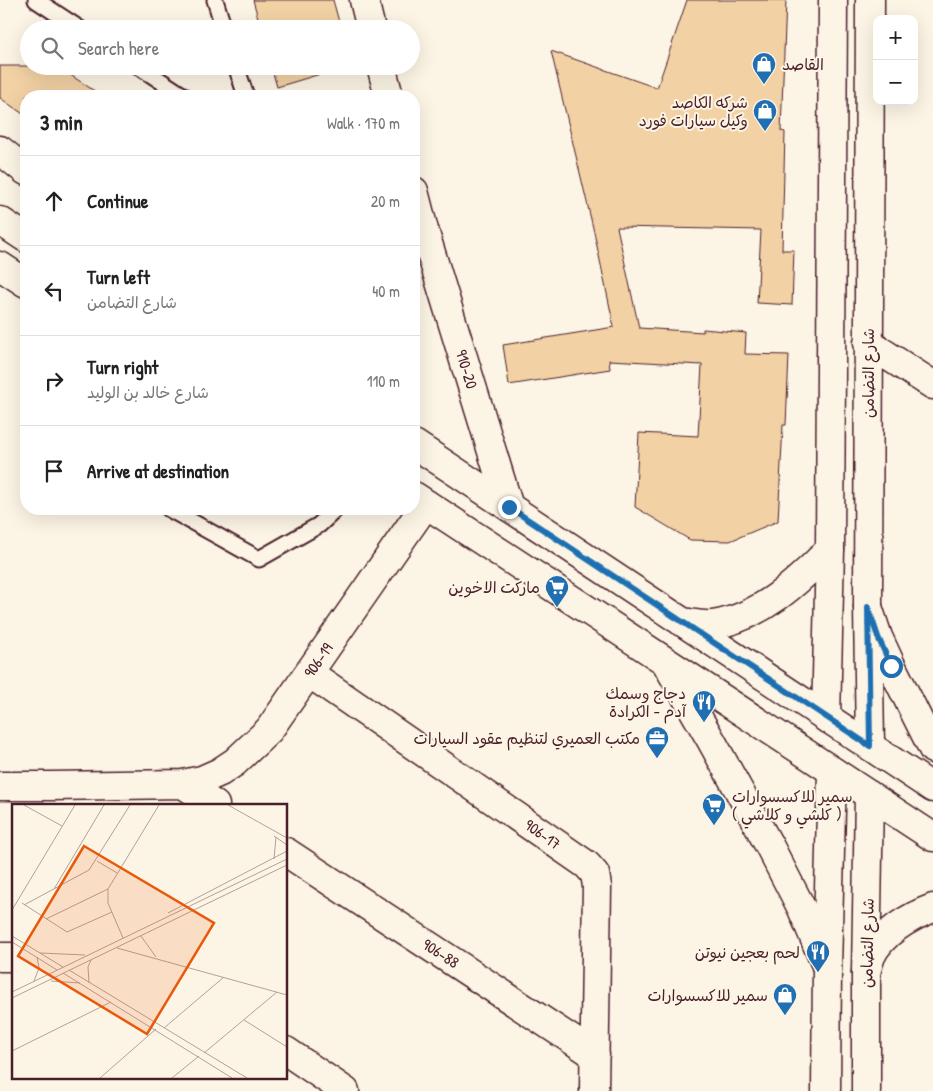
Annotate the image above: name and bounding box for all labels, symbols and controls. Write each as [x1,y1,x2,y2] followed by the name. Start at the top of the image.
[873,15,918,105] map controls
[873,15,918,60] button: +
[20,20,420,75] search box
[38,34,66,62] icon: search
[78,35,159,61] text: Search here
[751,51,777,85] shop icon: القاصد
[782,53,824,75] place label: القاصد
[873,60,918,105] button: −
[639,91,748,131] place label: شركه الكاصد وكيل سيارات فورد
[752,98,778,132] shop icon: شركه الكاصد وكيل سيارات فورد
[40,108,83,137] text: 3 min
[327,112,400,134] text: Walk · 170 m
[40,187,68,215] icon: ahead
[87,188,148,214] text: Continue
[371,190,400,212] text: 20 m
[87,264,150,290] text: Turn left
[40,277,68,305] icon: left
[372,280,400,302] text: 40 m
[87,291,177,313] text: شارع التضامن
[857,328,880,418] street label: شارع التضامن
[451,347,483,391] street label: 910-20
[87,354,158,380] text: Turn right
[40,367,68,395] icon: right
[367,370,400,392] text: 110 m
[87,381,209,403] text: شارع خالد بن الوليد
[40,457,68,485] icon: arrive
[87,458,229,484] text: Arrive at destination
[498,496,521,519] route end
[544,574,570,608] supermarket icon: ماركت الاخوين
[448,576,540,598] place label: ماركت الاخوين
[298,638,338,682] street label: 906-19
[880,655,903,678] route start
[606,682,687,724] place label: دجاج وسمك آدم - الكرادة
[691,689,717,723] restaurant icon: دجاج وسمك آدم - الكرادة
[644,725,670,759] office icon: مكتب العميري لتنظيم عقود السيارات
[414,727,640,751] place label: مكتب العميري لتنظيم عقود السيارات
[732,785,853,829] place label: سمير للاكسسوارات ( كلشي و كلاشي )
[701,792,727,826] supermarket icon: سمير للاكسسوارات ( كلشي و كلاشي )
[12,804,288,1078] inset map
[520,814,566,854] street label: 906-17
[855,898,880,988] street label: شارع التضامن
[418,933,464,973] street label: 906-88
[805,939,831,973] restaurant icon: لحم بعجين نيوتن
[695,941,800,965] place label: لحم بعجين نيوتن
[772,982,798,1016] shop icon: سمير للاكسسوارات
[647,984,768,1006] place label: سمير للاكسسوارات

